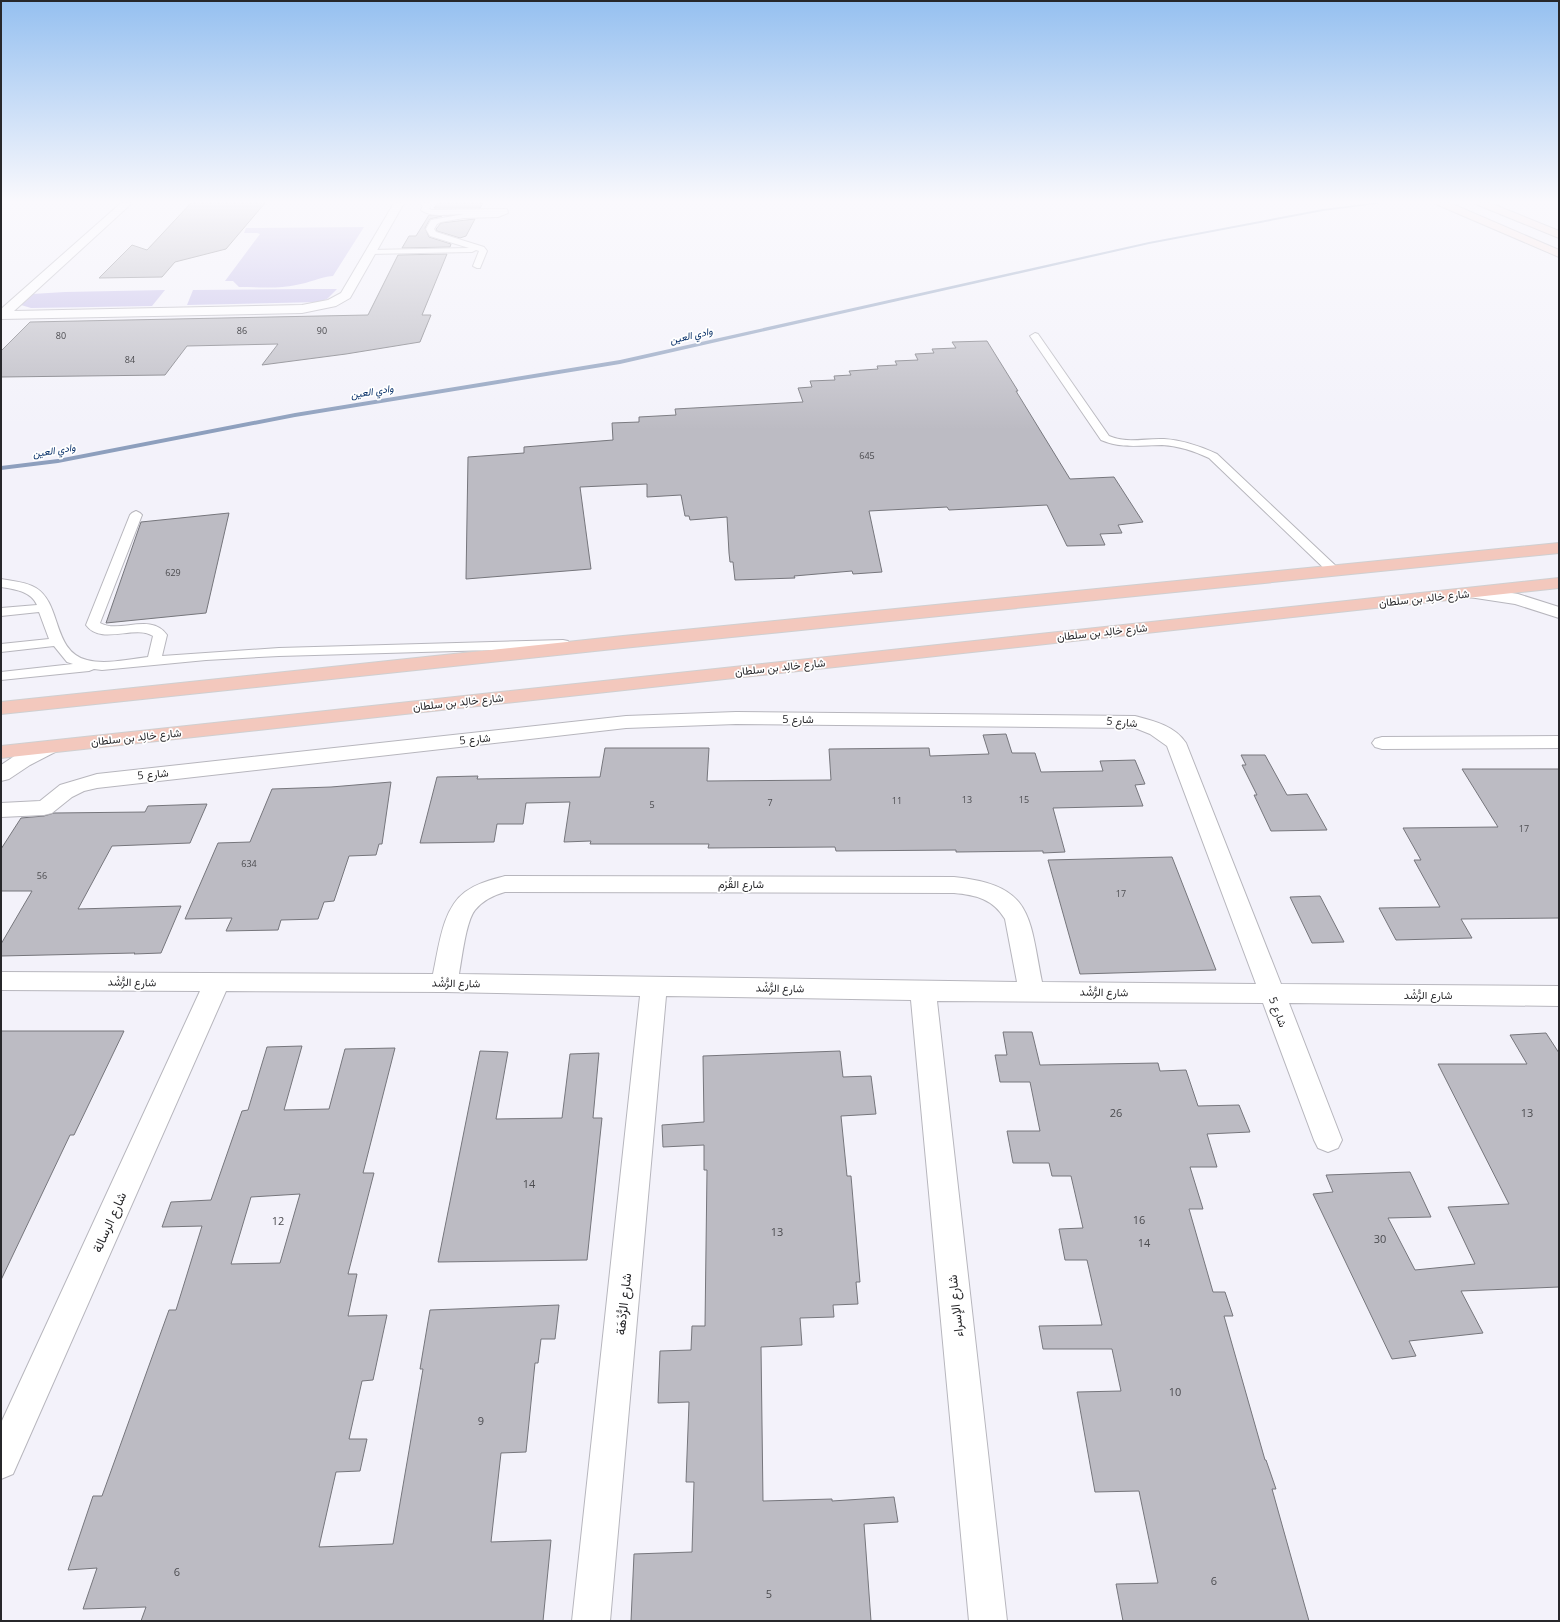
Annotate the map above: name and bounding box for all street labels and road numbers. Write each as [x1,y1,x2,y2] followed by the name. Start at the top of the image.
[1378,585,1470,611] street label: شارع خالِد بن سلطان
[1056,619,1148,645] street label: شارع خالِد بن سلطان
[734,654,826,680] street label: شارع خالِد بن سلطان
[412,689,504,715] street label: شارع خالِد بن سلطان
[782,711,814,727] street label: شارع 5
[1106,713,1139,731] street label: شارع 5
[90,724,182,750] street label: شارع خالِد بن سلطان
[459,729,492,749] street label: شارع 5
[137,764,170,784] street label: شارع 5
[718,876,764,892] street label: شارع القُرْم
[108,974,157,990] street label: شارع الرُّشْد
[432,975,481,991] street label: شارع الرُّشْد
[756,980,805,996] street label: شارع الرُّشْد
[1080,984,1129,1000] street label: شارع الرُّشْد
[1404,987,1453,1003] street label: شارع الرُّشْد
[1265,995,1291,1030] street label: شارع 5
[88,1189,131,1256] street label: شارع الرسالة
[611,1272,636,1336] street label: شارع الرُّدْهَة
[943,1274,968,1338] street label: شارع الإسراء

